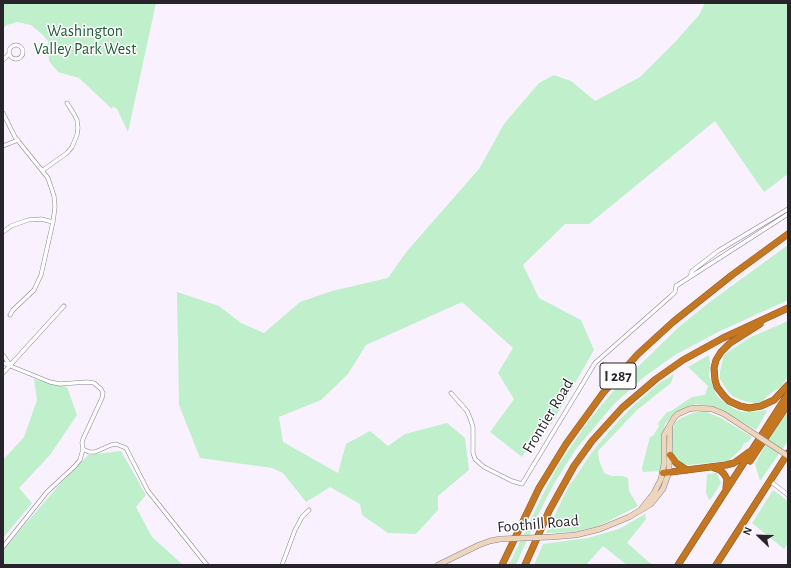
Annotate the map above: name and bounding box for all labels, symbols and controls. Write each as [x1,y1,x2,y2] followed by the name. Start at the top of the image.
[34,21,136,59] park label: Washington Valley Park West
[600,363,636,389] road number: I 287
[518,375,578,457] street label: Frontier Road
[496,511,580,537] street label: Foothill Road
[739,516,779,556] north arrow
[741,525,754,537] text: N

